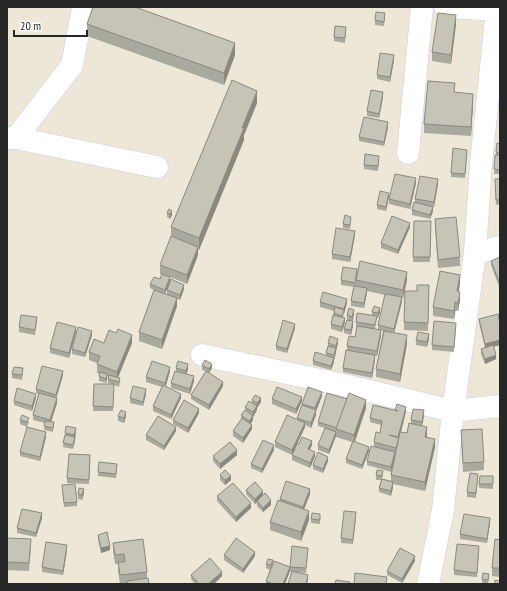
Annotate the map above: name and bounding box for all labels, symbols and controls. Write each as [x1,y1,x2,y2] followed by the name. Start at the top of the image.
[14,12,87,38] scale bar
[20,18,41,33] text: 20 m

